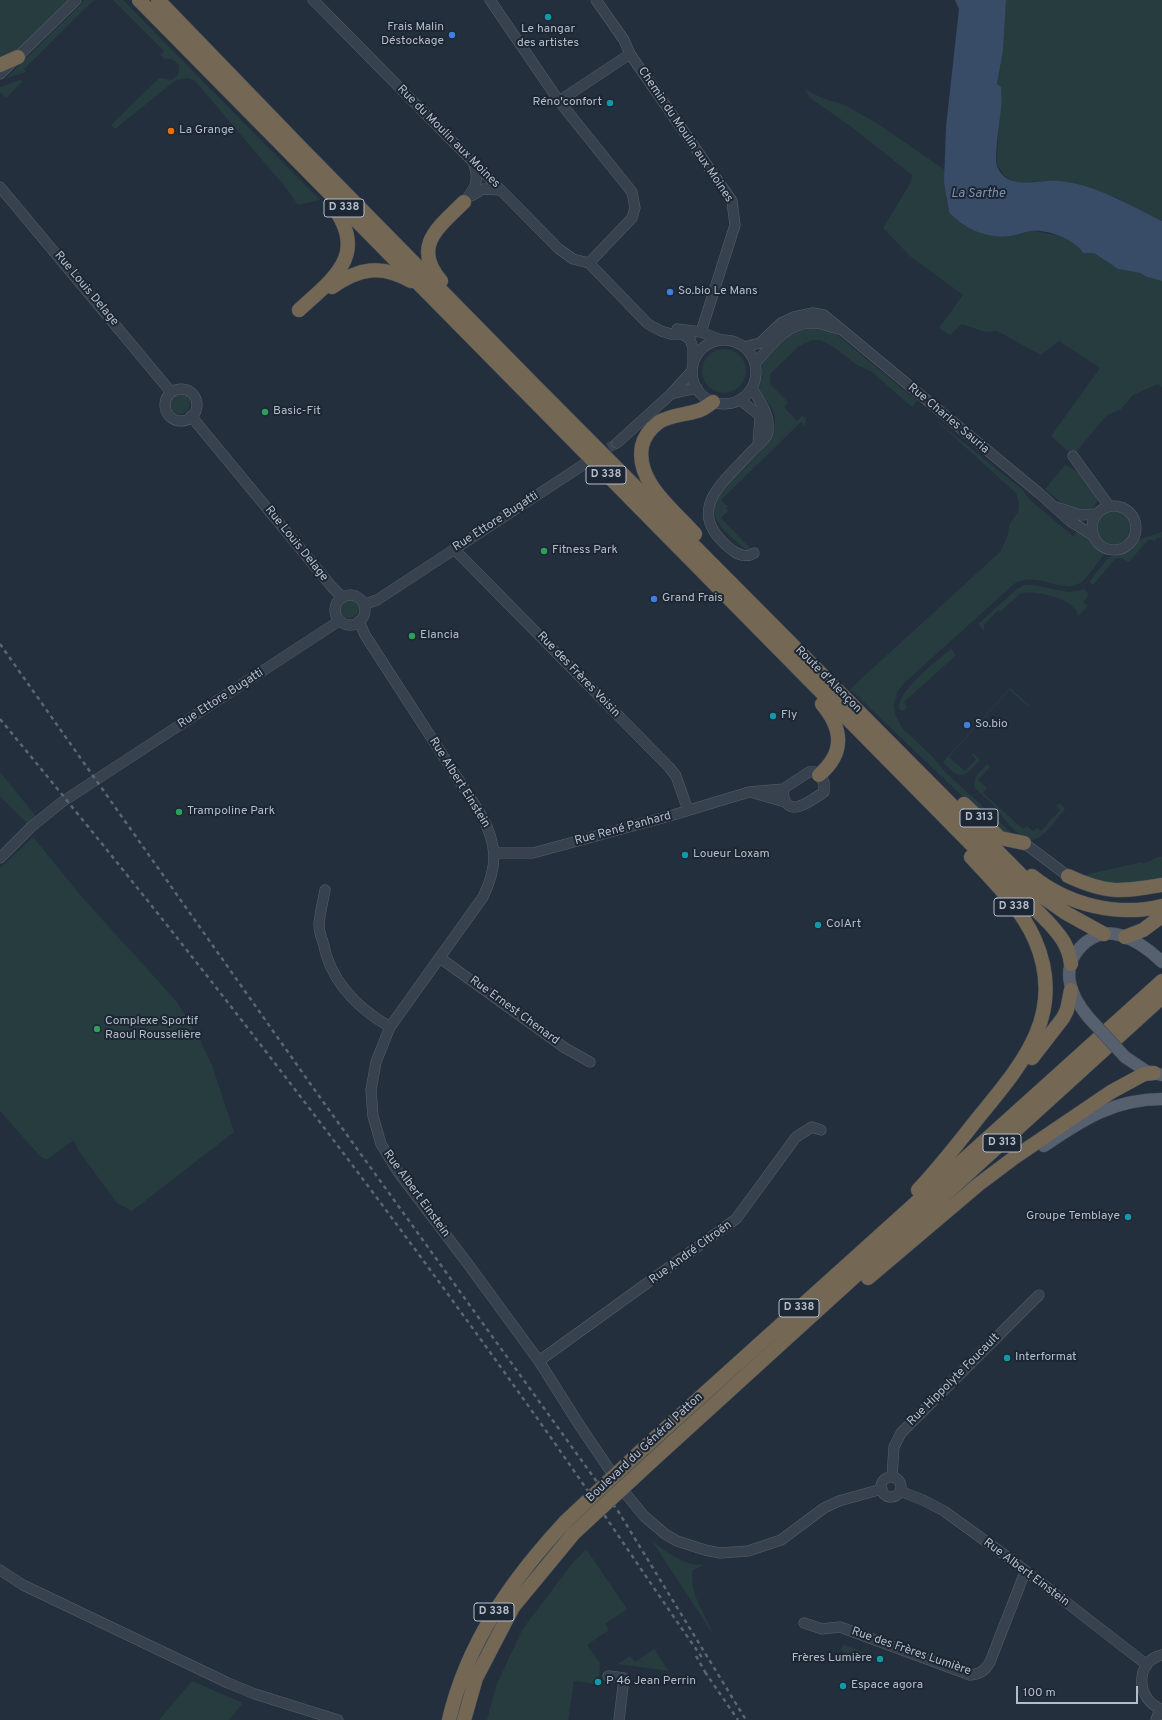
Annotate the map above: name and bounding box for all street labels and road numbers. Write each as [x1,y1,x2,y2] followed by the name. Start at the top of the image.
[634,65,736,205] street label: Chemin du Moulin aux Moines
[394,83,502,191] street label: Rue du Moulin aux Moines
[324,199,364,217] road number: D 338
[51,249,121,329] street label: Rue Louis Delage
[904,381,992,457] street label: Rue Charles Sauria
[586,466,626,484] road number: D 338
[450,489,542,555] street label: Rue Ettore Bugatti
[261,503,331,585] street label: Rue Louis Delage
[533,629,623,721] street label: Rue des Frères Voisin
[792,644,864,716] street label: Route d'Alençon
[175,666,267,732] street label: Rue Ettore Bugatti
[425,735,493,831] street label: Rue Albert Einstein
[573,809,673,849] street label: Rue René Panhard
[960,809,998,827] road number: D 313
[994,898,1034,916] road number: D 338
[466,974,562,1048] street label: Rue Ernest Chenard
[983,1134,1021,1152] road number: D 313
[380,1148,452,1240] street label: Rue Albert Einstein
[647,1218,735,1288] street label: Rue André Citroën
[779,1299,819,1317] road number: D 338
[905,1331,1003,1429] street label: Rue Hippolyte Foucault
[584,1390,706,1506] street label: Boulevard du Général Patton
[980,1536,1072,1610] street label: Rue Albert Einstein
[474,1603,514,1621] road number: D 338
[849,1625,973,1679] street label: Rue des Frères Lumière

